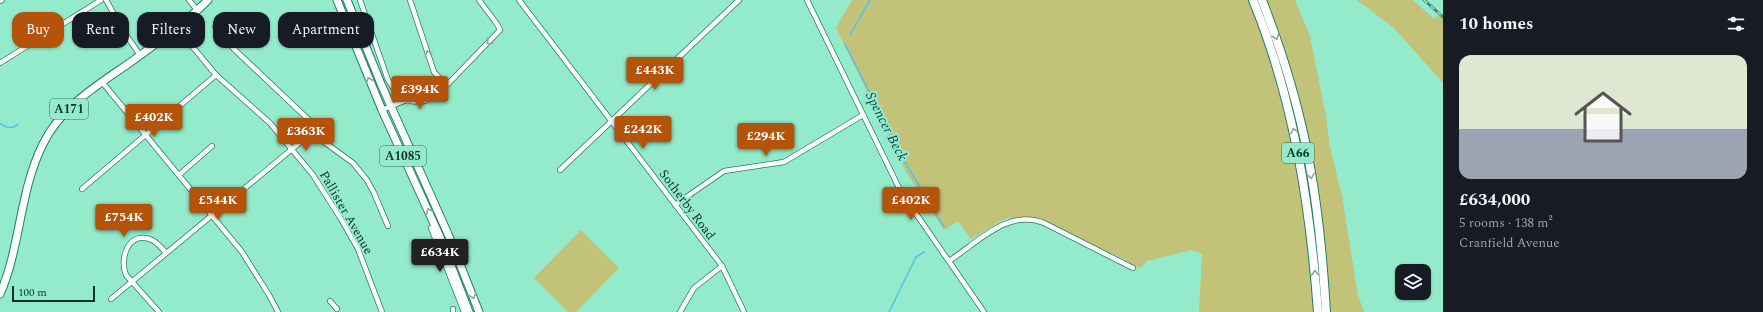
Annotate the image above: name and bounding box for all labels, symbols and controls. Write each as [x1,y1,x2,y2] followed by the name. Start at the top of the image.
[1459,11,1533,37] text: 10 homes
[12,12,64,48] chip: Buy
[72,12,129,48] chip: Rent
[137,12,205,48] chip: Filters
[213,12,270,48] chip: New
[278,12,374,48] chip: Apartment
[1725,13,1747,35] icon: filters
[1271,33,1279,40] one-way arrow
[486,38,494,45] one-way arrow
[424,49,432,56] one-way arrow
[627,57,683,91] pin: £443K
[635,60,675,80] text: £443K
[366,76,374,83] one-way arrow
[392,76,448,110] pin: £394K
[400,79,440,99] text: £394K
[1567,81,1639,153] icon: home
[860,88,913,165] water label: Spencer Beck
[50,99,88,119] road number: A171
[126,104,182,138] pin: £402K
[134,107,174,127] text: £402K
[615,116,671,150] pin: £242K
[278,118,334,152] pin: £363K
[623,119,663,139] text: £242K
[286,121,326,141] text: £363K
[738,123,794,157] pin: £294K
[746,126,786,146] text: £294K
[1290,128,1298,134] one-way arrow
[1282,143,1314,163] road number: A66
[380,146,426,166] road number: A1085
[654,165,720,244] street label: Sotherby Road
[314,167,378,258] street label: Pallister Avenue
[1307,173,1315,179] one-way arrow
[190,187,246,221] pin: £544K
[883,187,939,221] pin: £402K
[1459,187,1530,213] text: £634,000
[198,190,238,210] text: £544K
[891,190,931,210] text: £402K
[96,204,152,238] pin: £754K
[104,207,144,227] text: £754K
[425,208,433,215] one-way arrow
[1459,213,1553,233] text: 5 rooms · 138 m²
[1459,233,1560,253] text: Cranfield Avenue
[412,239,468,273] pin: £634K
[420,242,460,262] text: £634K
[1395,264,1431,300] map controls
[1395,264,1431,300] button: layers
[1311,270,1320,276] one-way arrow
[12,284,95,303] scale bar
[18,284,47,301] text: 100 m
[468,293,476,300] one-way arrow

